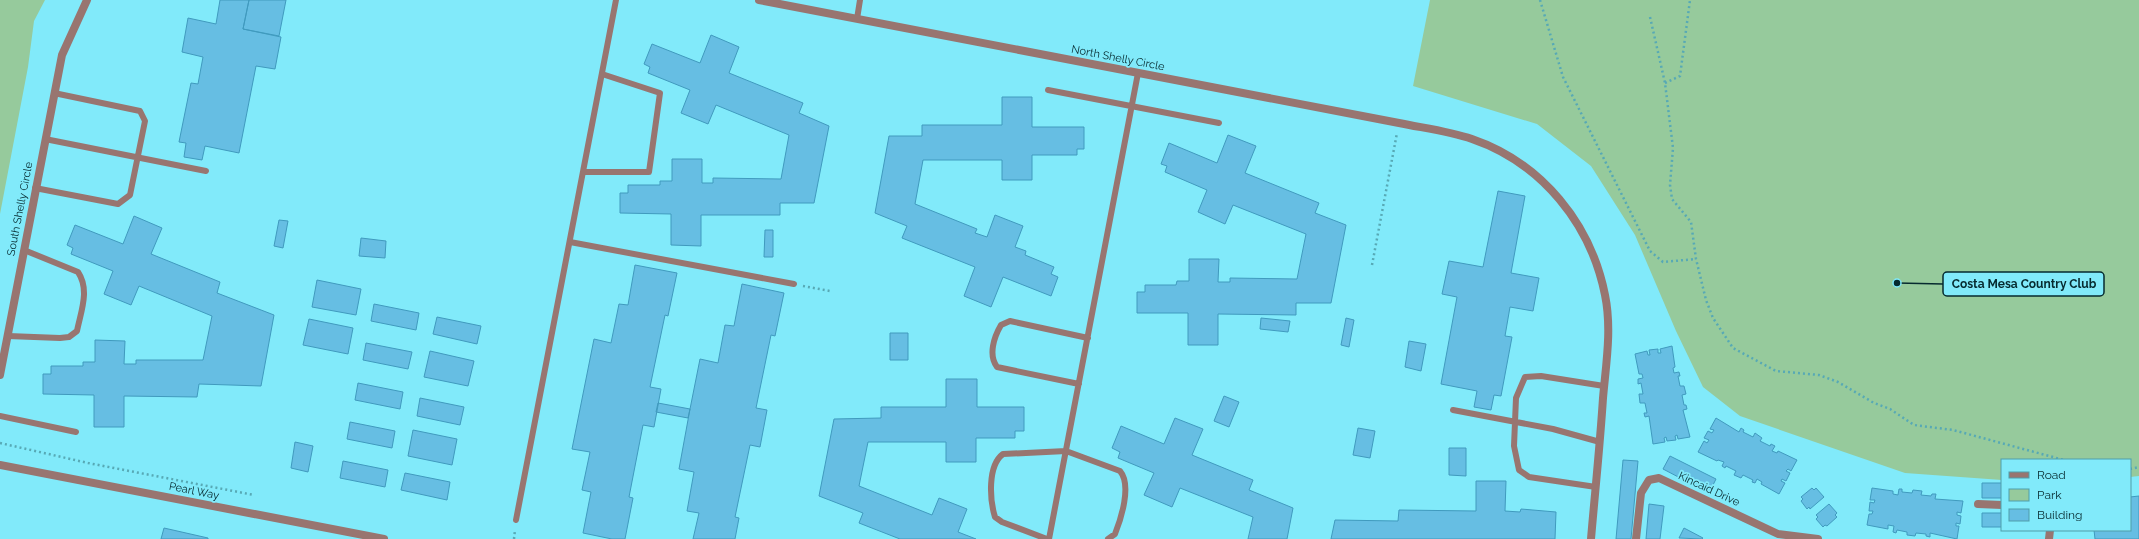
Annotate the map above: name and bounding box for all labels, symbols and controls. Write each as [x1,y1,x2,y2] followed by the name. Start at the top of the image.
[1070,43,1166,74] street label: North Shelly Circle
[4,160,36,257] street label: South Shelly Circle
[1943,272,2104,296] callout: Costa Mesa Country Club
[1952,277,2097,291] text: Costa Mesa Country Club
[2001,459,2131,531] legend
[2037,468,2066,482] text: Road
[1676,469,1742,509] street label: Kincaid Drive
[168,480,220,502] street label: Pearl Way
[2037,488,2062,502] text: Park
[2037,508,2083,522] text: Building

